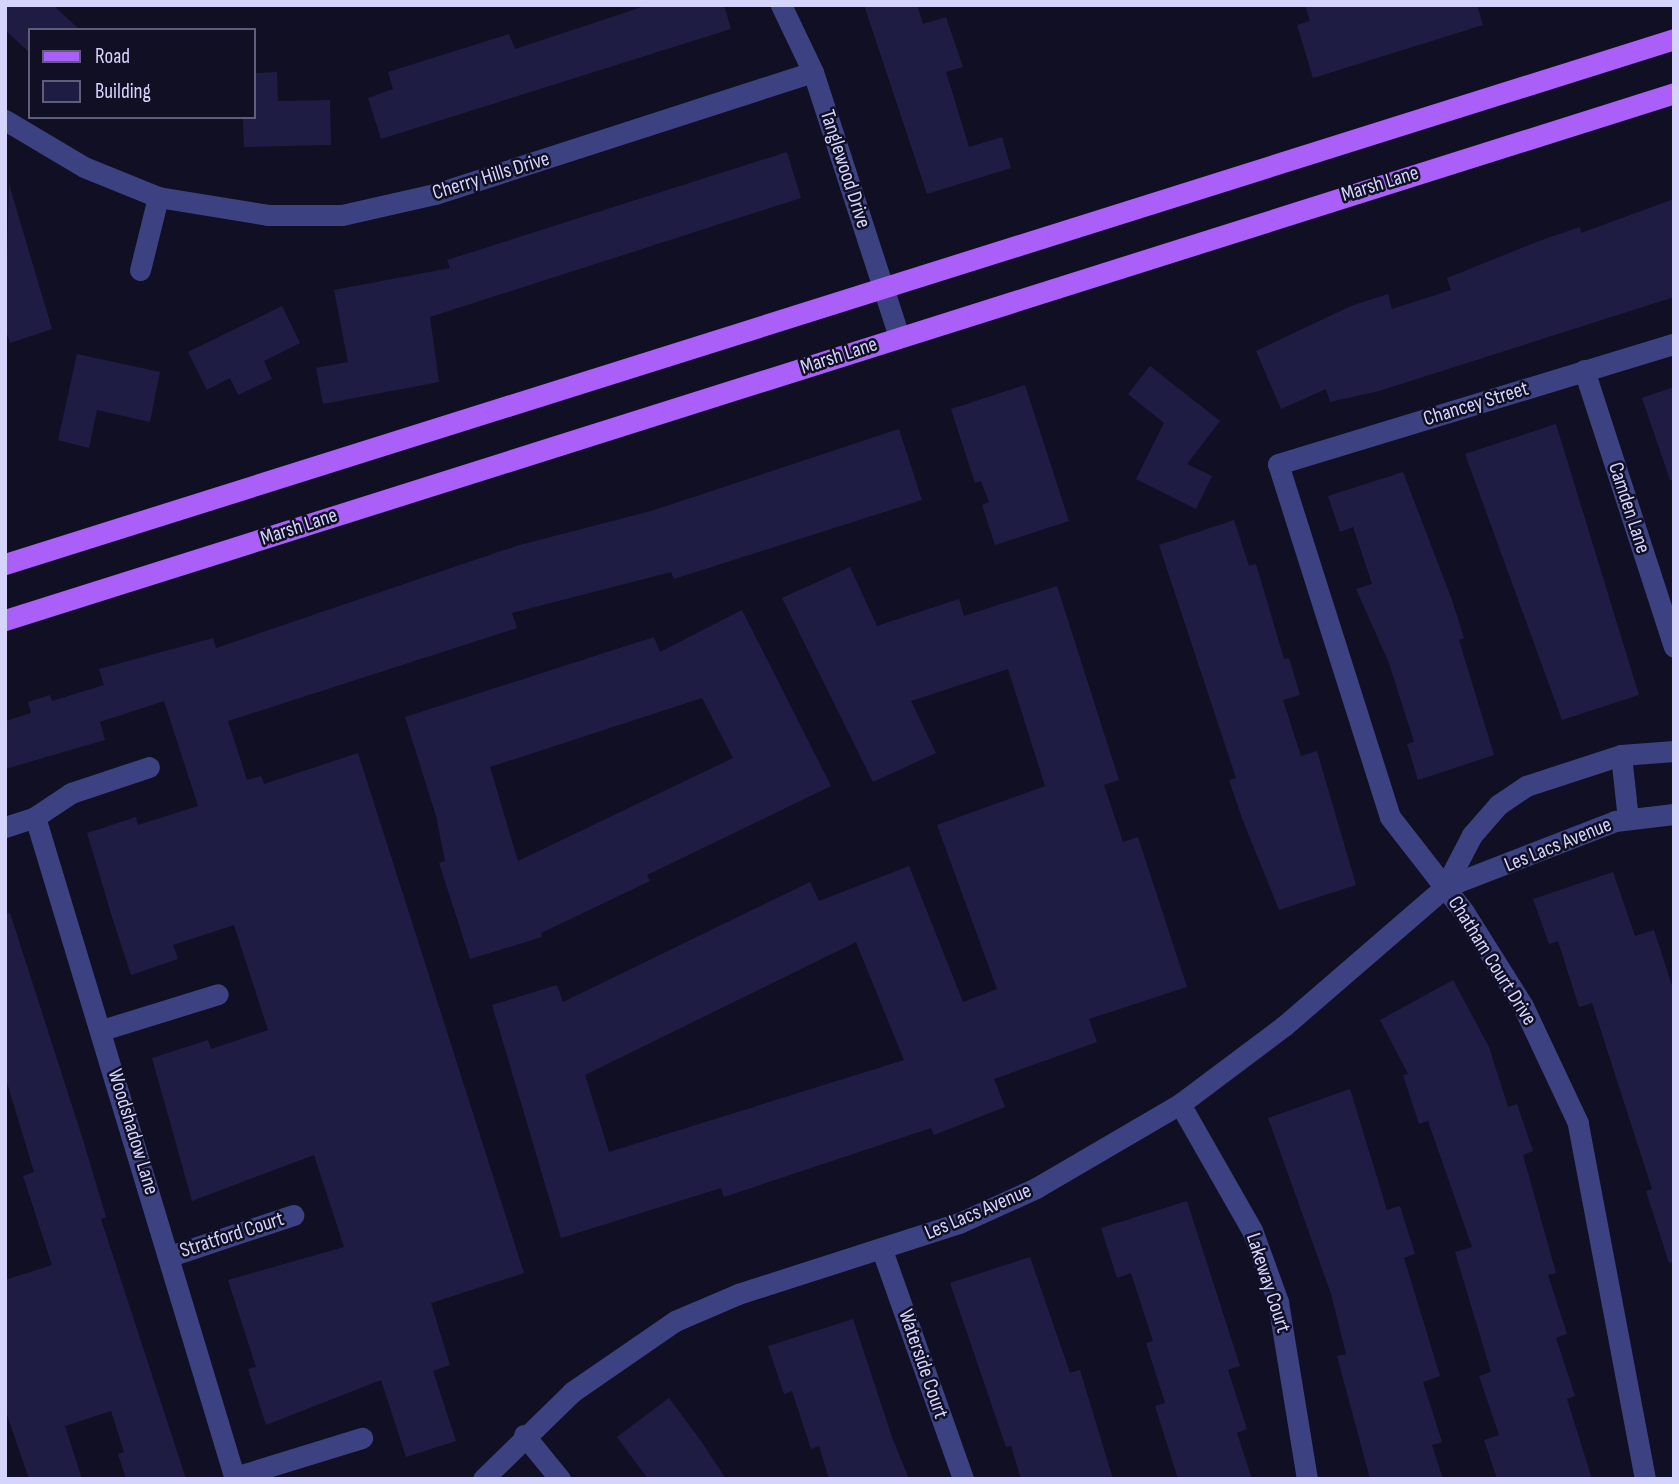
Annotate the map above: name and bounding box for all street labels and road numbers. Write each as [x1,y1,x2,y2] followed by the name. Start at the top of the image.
[814,107,876,231] street label: Tanglewood Drive
[429,146,553,206] street label: Cherry Hills Drive
[1338,160,1422,208] street label: Marsh Lane
[797,332,881,380] street label: Marsh Lane
[1420,376,1532,432] street label: Chancey Street
[1602,459,1656,557] street label: Camden Lane
[257,503,341,551] street label: Marsh Lane
[1501,812,1615,878] street label: Les Lacs Avenue
[1442,892,1542,1030] street label: Chatham Court Drive
[102,1066,164,1198] street label: Woodshadow Lane
[921,1178,1035,1246] street label: Les Lacs Avenue
[177,1206,287,1264] street label: Stratford Court
[1240,1230,1296,1336] street label: Lakeway Court
[893,1306,953,1422] street label: Waterside Court

